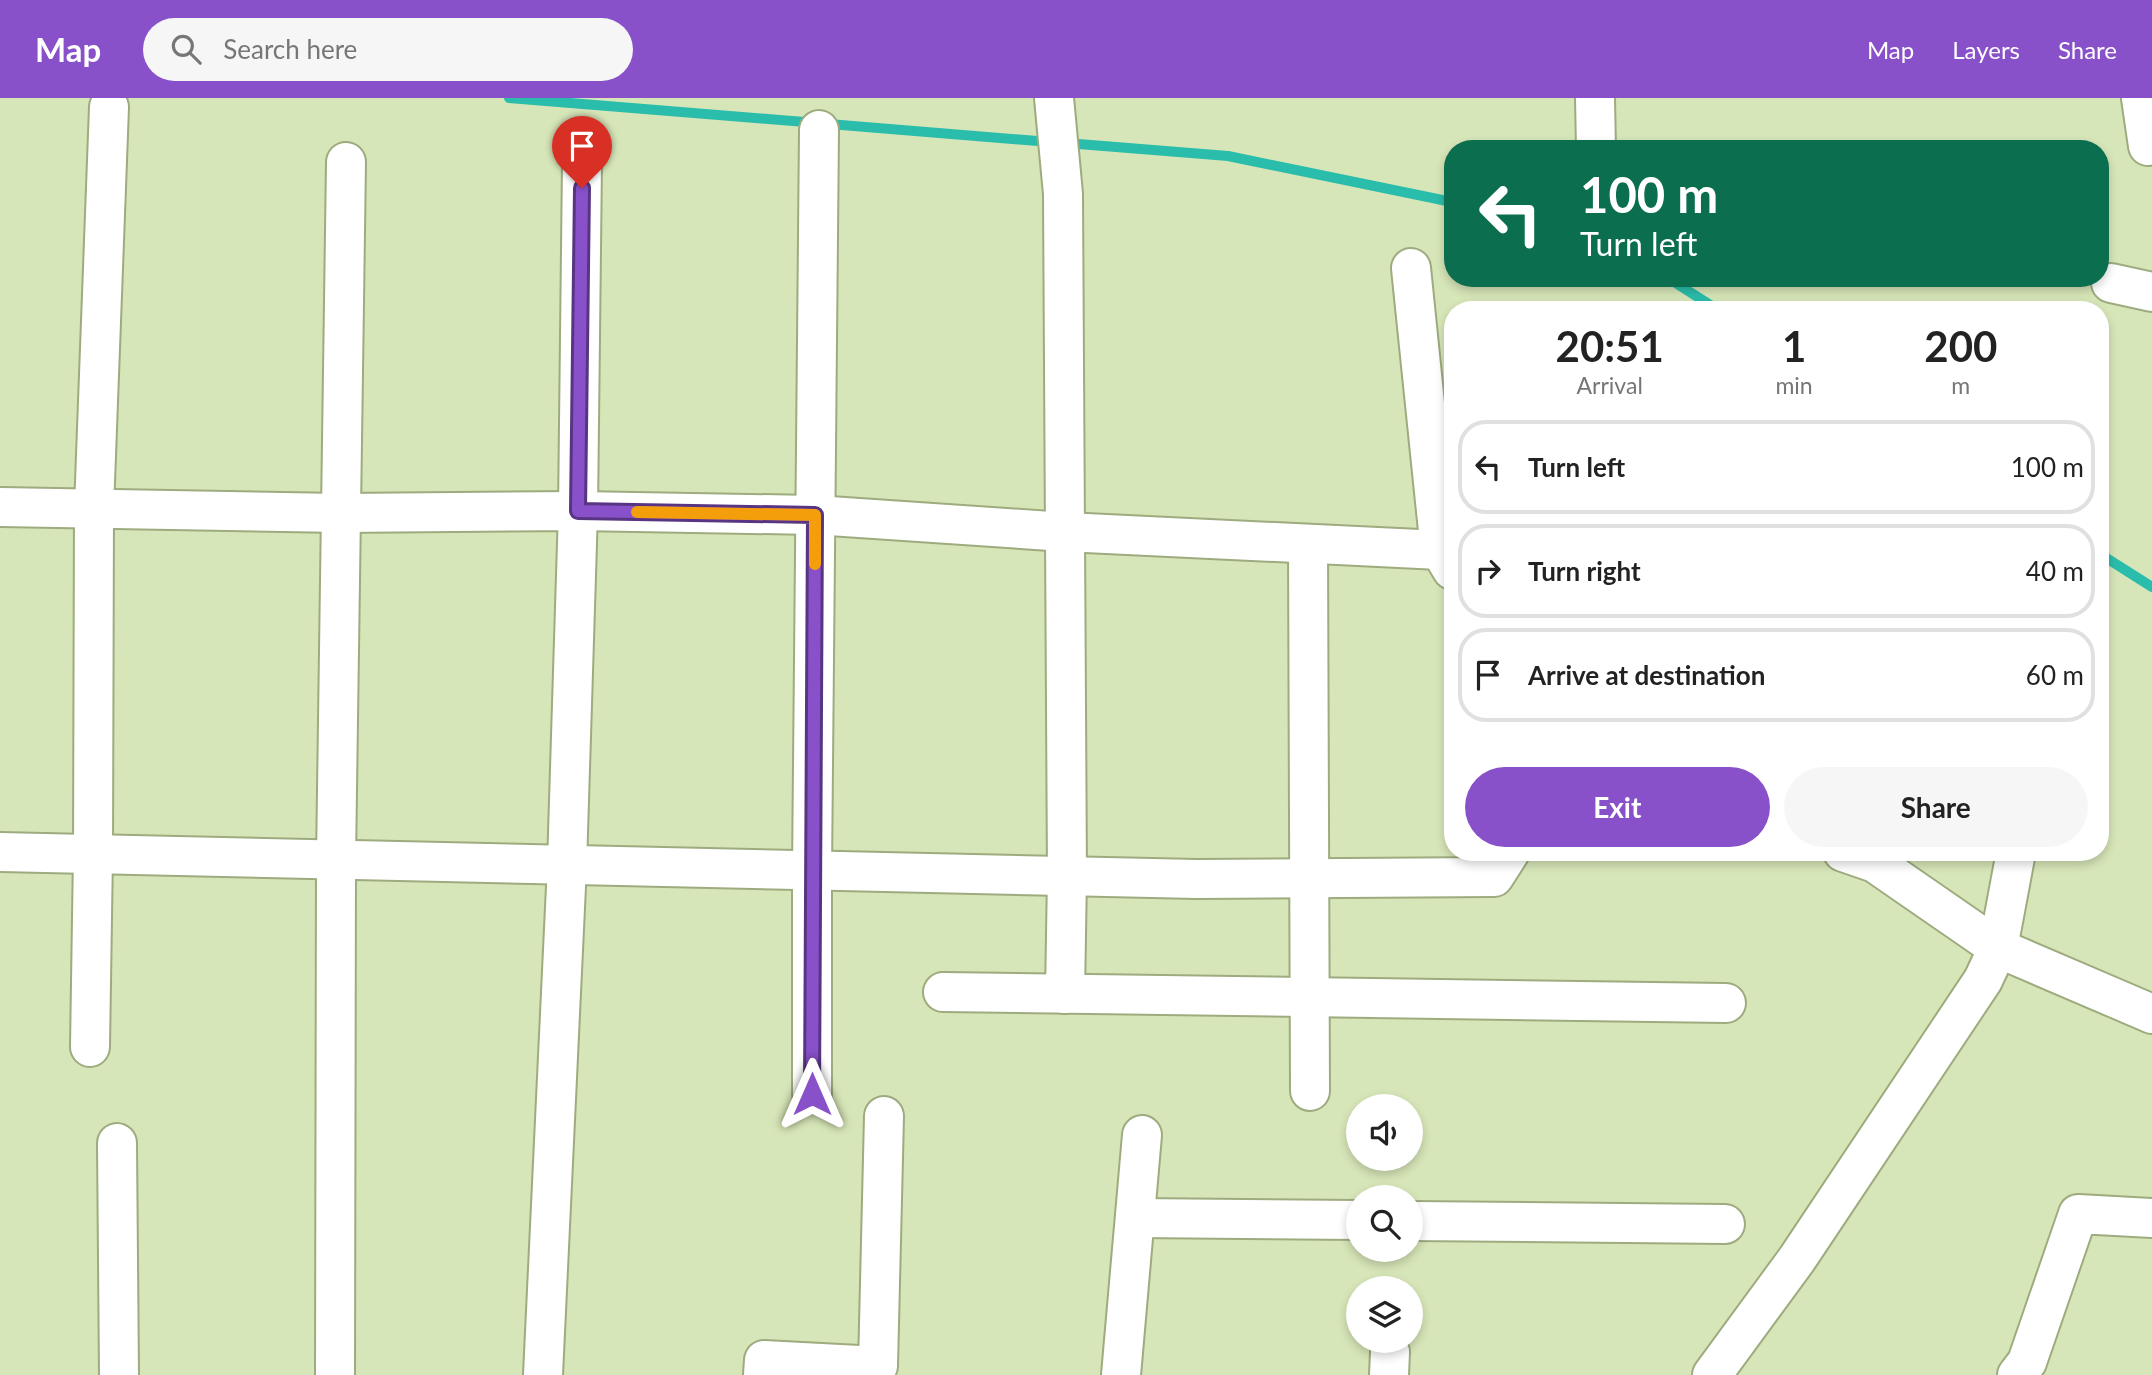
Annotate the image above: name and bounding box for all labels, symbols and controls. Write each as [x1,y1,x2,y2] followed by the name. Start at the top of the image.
[143,18,633,81] search box
[35,29,101,69] text: Map
[167,30,205,68] icon: search
[223,33,357,65] text: Search here
[1867,35,1914,64] text: Map
[1952,35,2020,64] text: Layers
[2058,35,2117,64] text: Share
[552,116,612,188] pin
[563,127,601,165] icon: arrive
[1580,165,1718,223] text: 100 m
[1465,168,1556,259] icon: left
[1580,224,1697,263] text: Turn left
[1556,321,1664,371] text: 20:51
[1782,321,1806,371] text: 1
[1924,321,1997,371] text: 200
[1577,371,1643,399] text: Arrival
[1775,371,1813,399] text: min
[1951,371,1970,399] text: m
[1469,448,1507,486] icon: left
[1528,451,1625,483] text: Turn left
[2011,451,2084,483] text: 100 m
[1469,552,1507,590] icon: right
[1528,555,1641,587] text: Turn right
[2026,555,2084,587] text: 40 m
[1469,656,1507,694] icon: arrive
[1528,659,1765,691] text: Arrive at destination
[2026,659,2084,691] text: 60 m
[1465,767,1770,847] button: Exit
[1784,767,2088,847] button: Share
[775,1057,849,1131] position arrow
[1346,1094,1423,1353] map controls
[1346,1094,1423,1171] button: sound
[1346,1185,1423,1262] button: search
[1346,1276,1423,1353] button: layers

